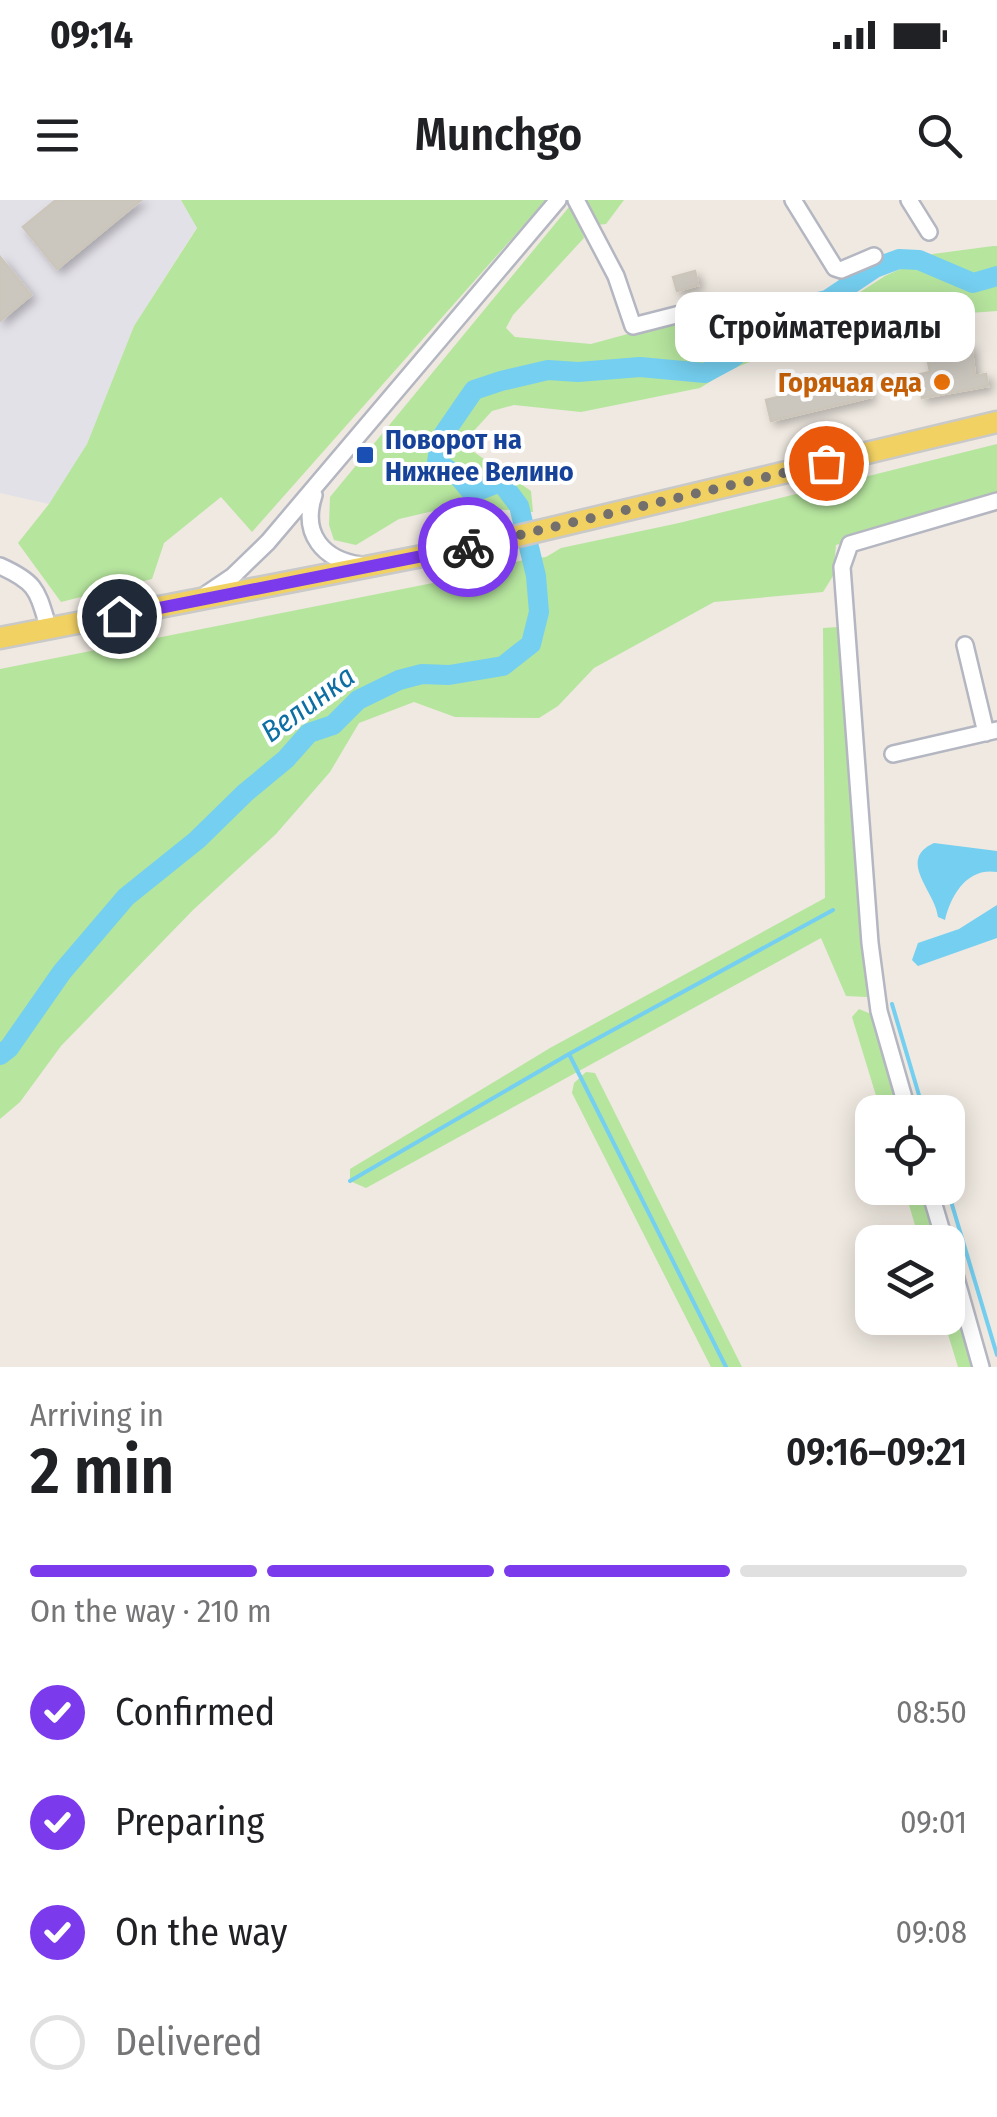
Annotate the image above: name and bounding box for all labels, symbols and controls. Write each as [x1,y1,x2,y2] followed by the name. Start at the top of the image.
[50,12,133,58] text: 09:14
[30,108,85,163] icon: menu
[415,108,582,162] text: Munchgo
[912,108,967,163] icon: search
[676,293,976,363] callout: Стройматериалы
[708,308,942,346] text: Стройматериалы
[778,366,922,399] place label: Горячая еда
[931,371,953,393] marker: Горячая еда
[784,421,869,506] pin
[385,423,574,488] place label: Поворот на Нижнее Велино
[799,436,854,491] icon: bag
[354,444,376,466] marker: Поворот на Нижнее Велино
[418,497,518,597] courier
[441,520,496,575] icon: bike
[77,574,162,659] pin
[92,589,147,644] icon: home
[254,658,362,750] water label: Велинка
[855,1095,965,1335] map controls
[855,1095,965,1205] button: locate
[855,1225,965,1335] button: layers
[30,1396,164,1434] text: Arriving in
[786,1429,967,1475] text: 09:16–09:21
[30,1432,174,1510] text: 2 min
[30,1592,272,1630] text: On the way · 210 m
[30,1685,85,1740] icon: check
[115,1689,275,1735] text: Confirmed
[896,1693,967,1731] text: 08:50
[30,1795,85,1850] icon: check
[115,1799,264,1845] text: Preparing
[900,1803,967,1841] text: 09:01
[30,1905,85,1960] icon: check
[115,1909,287,1955] text: On the way
[896,1913,967,1951] text: 09:08
[115,2019,262,2065] text: Delivered

